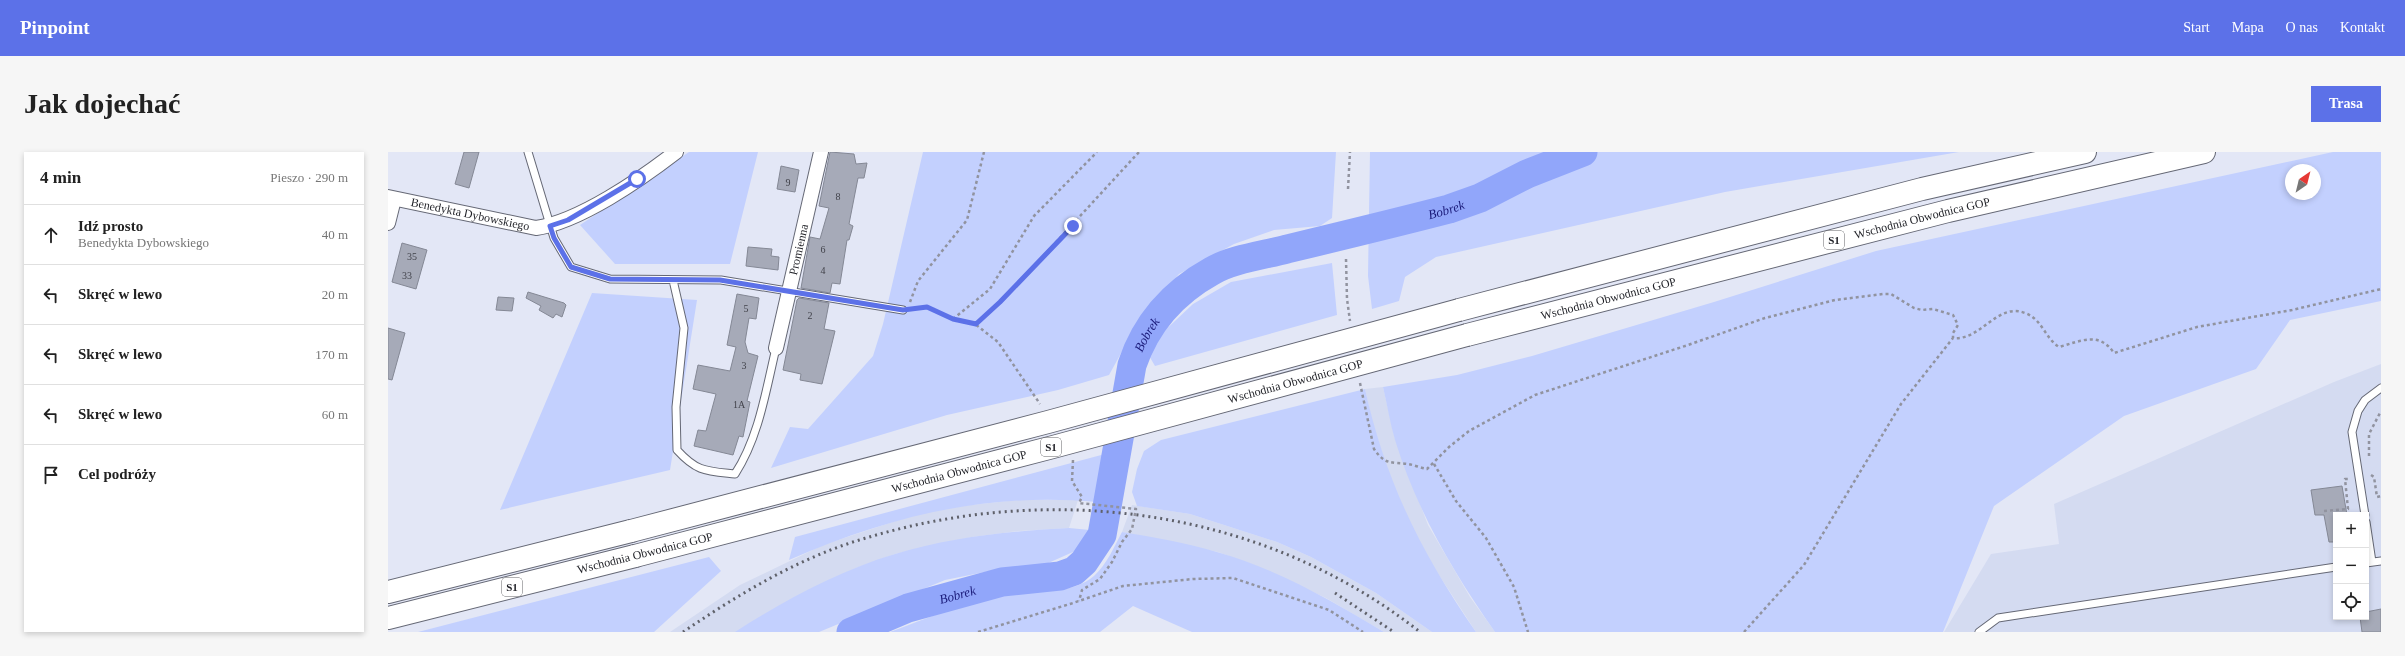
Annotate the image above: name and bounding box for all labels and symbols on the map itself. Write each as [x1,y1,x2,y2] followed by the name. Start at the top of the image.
[2285,164,2321,200] north arrow
[628,170,646,188] route start
[786,177,791,188] house number: 9
[836,191,841,202] house number: 8
[1853,194,1992,242] street label: Wschodnia Obwodnica GOP
[410,195,531,233] street label: Benedykta Dybowskiego
[1426,197,1467,222] water label: Bobrek
[1064,217,1082,235] route end
[786,222,811,276] street label: Promienna
[1824,231,1844,249] road number: S1
[821,244,826,255] house number: 6
[407,251,417,262] house number: 35
[821,265,826,276] house number: 4
[402,270,412,281] house number: 33
[1539,274,1678,323] street label: Wschodnia Obwodnica GOP
[744,303,749,314] house number: 5
[808,310,813,321] house number: 2
[1131,314,1162,354] water label: Bobrek
[1226,356,1365,406] street label: Wschodnia Obwodnica GOP
[742,360,747,371] house number: 3
[733,399,746,410] house number: 1A
[1041,438,1061,456] road number: S1
[890,447,1029,496] street label: Wschodnia Obwodnica GOP
[576,529,715,577] street label: Wschodnia Obwodnica GOP
[502,578,522,596] road number: S1
[937,582,977,607] water label: Bobrek

